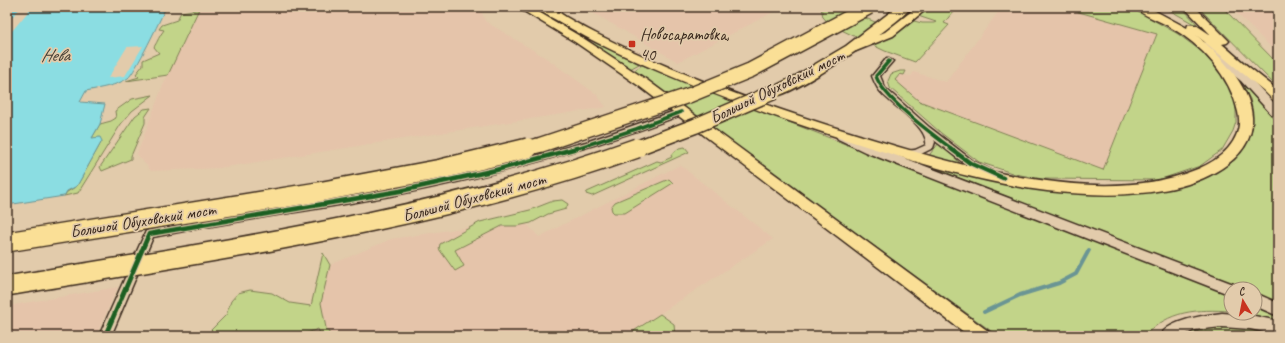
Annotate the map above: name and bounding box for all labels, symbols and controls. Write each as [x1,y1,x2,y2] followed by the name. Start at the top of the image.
[640,24,730,65] place label: Новосаратовка, 40
[627,39,637,49] marker: Новосаратовка, 40
[41,44,71,66] water label: Нева
[706,45,848,128] street label: Большой Обуховский мост
[400,168,548,227] street label: Большой Обуховский мост
[69,199,218,242] street label: Большой Обуховский мост
[1223,281,1263,321] north arrow
[1237,284,1247,299] text: С

